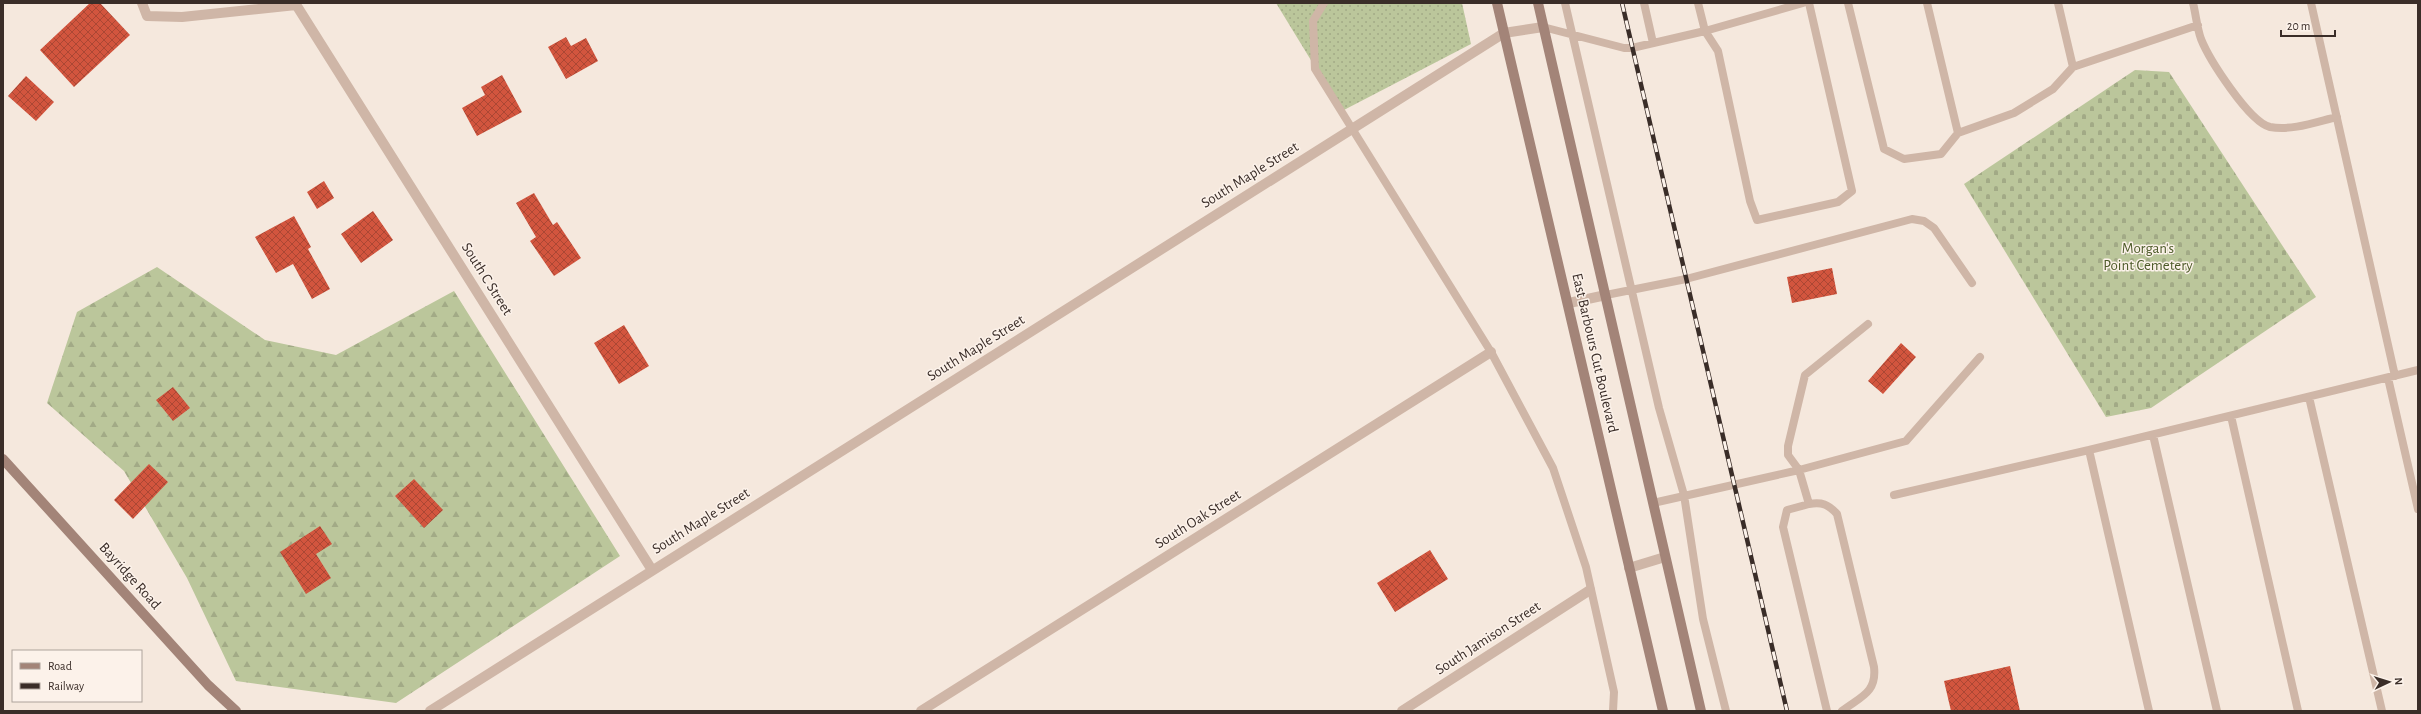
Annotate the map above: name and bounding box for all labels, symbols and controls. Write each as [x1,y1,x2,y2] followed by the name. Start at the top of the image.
[2281,12,2335,38] scale bar
[2287,20,2310,32] text: 20 m
[1199,139,1301,211] street label: South Maple Street
[459,240,515,318] street label: South C Street
[2103,241,2193,273] park label: Morgan's Point Cemetery
[1569,272,1621,434] street label: East Barbours Cut Boulevard
[925,312,1027,384] street label: South Maple Street
[650,485,752,557] street label: South Maple Street
[1152,487,1244,551] street label: South Oak Street
[96,540,164,612] street label: Bayridge Road
[1433,598,1543,677] street label: South Jamison Street
[12,650,142,702] legend
[48,660,72,672] text: Road
[2369,662,2409,702] north arrow
[2393,677,2404,686] text: N
[48,680,84,693] text: Railway

